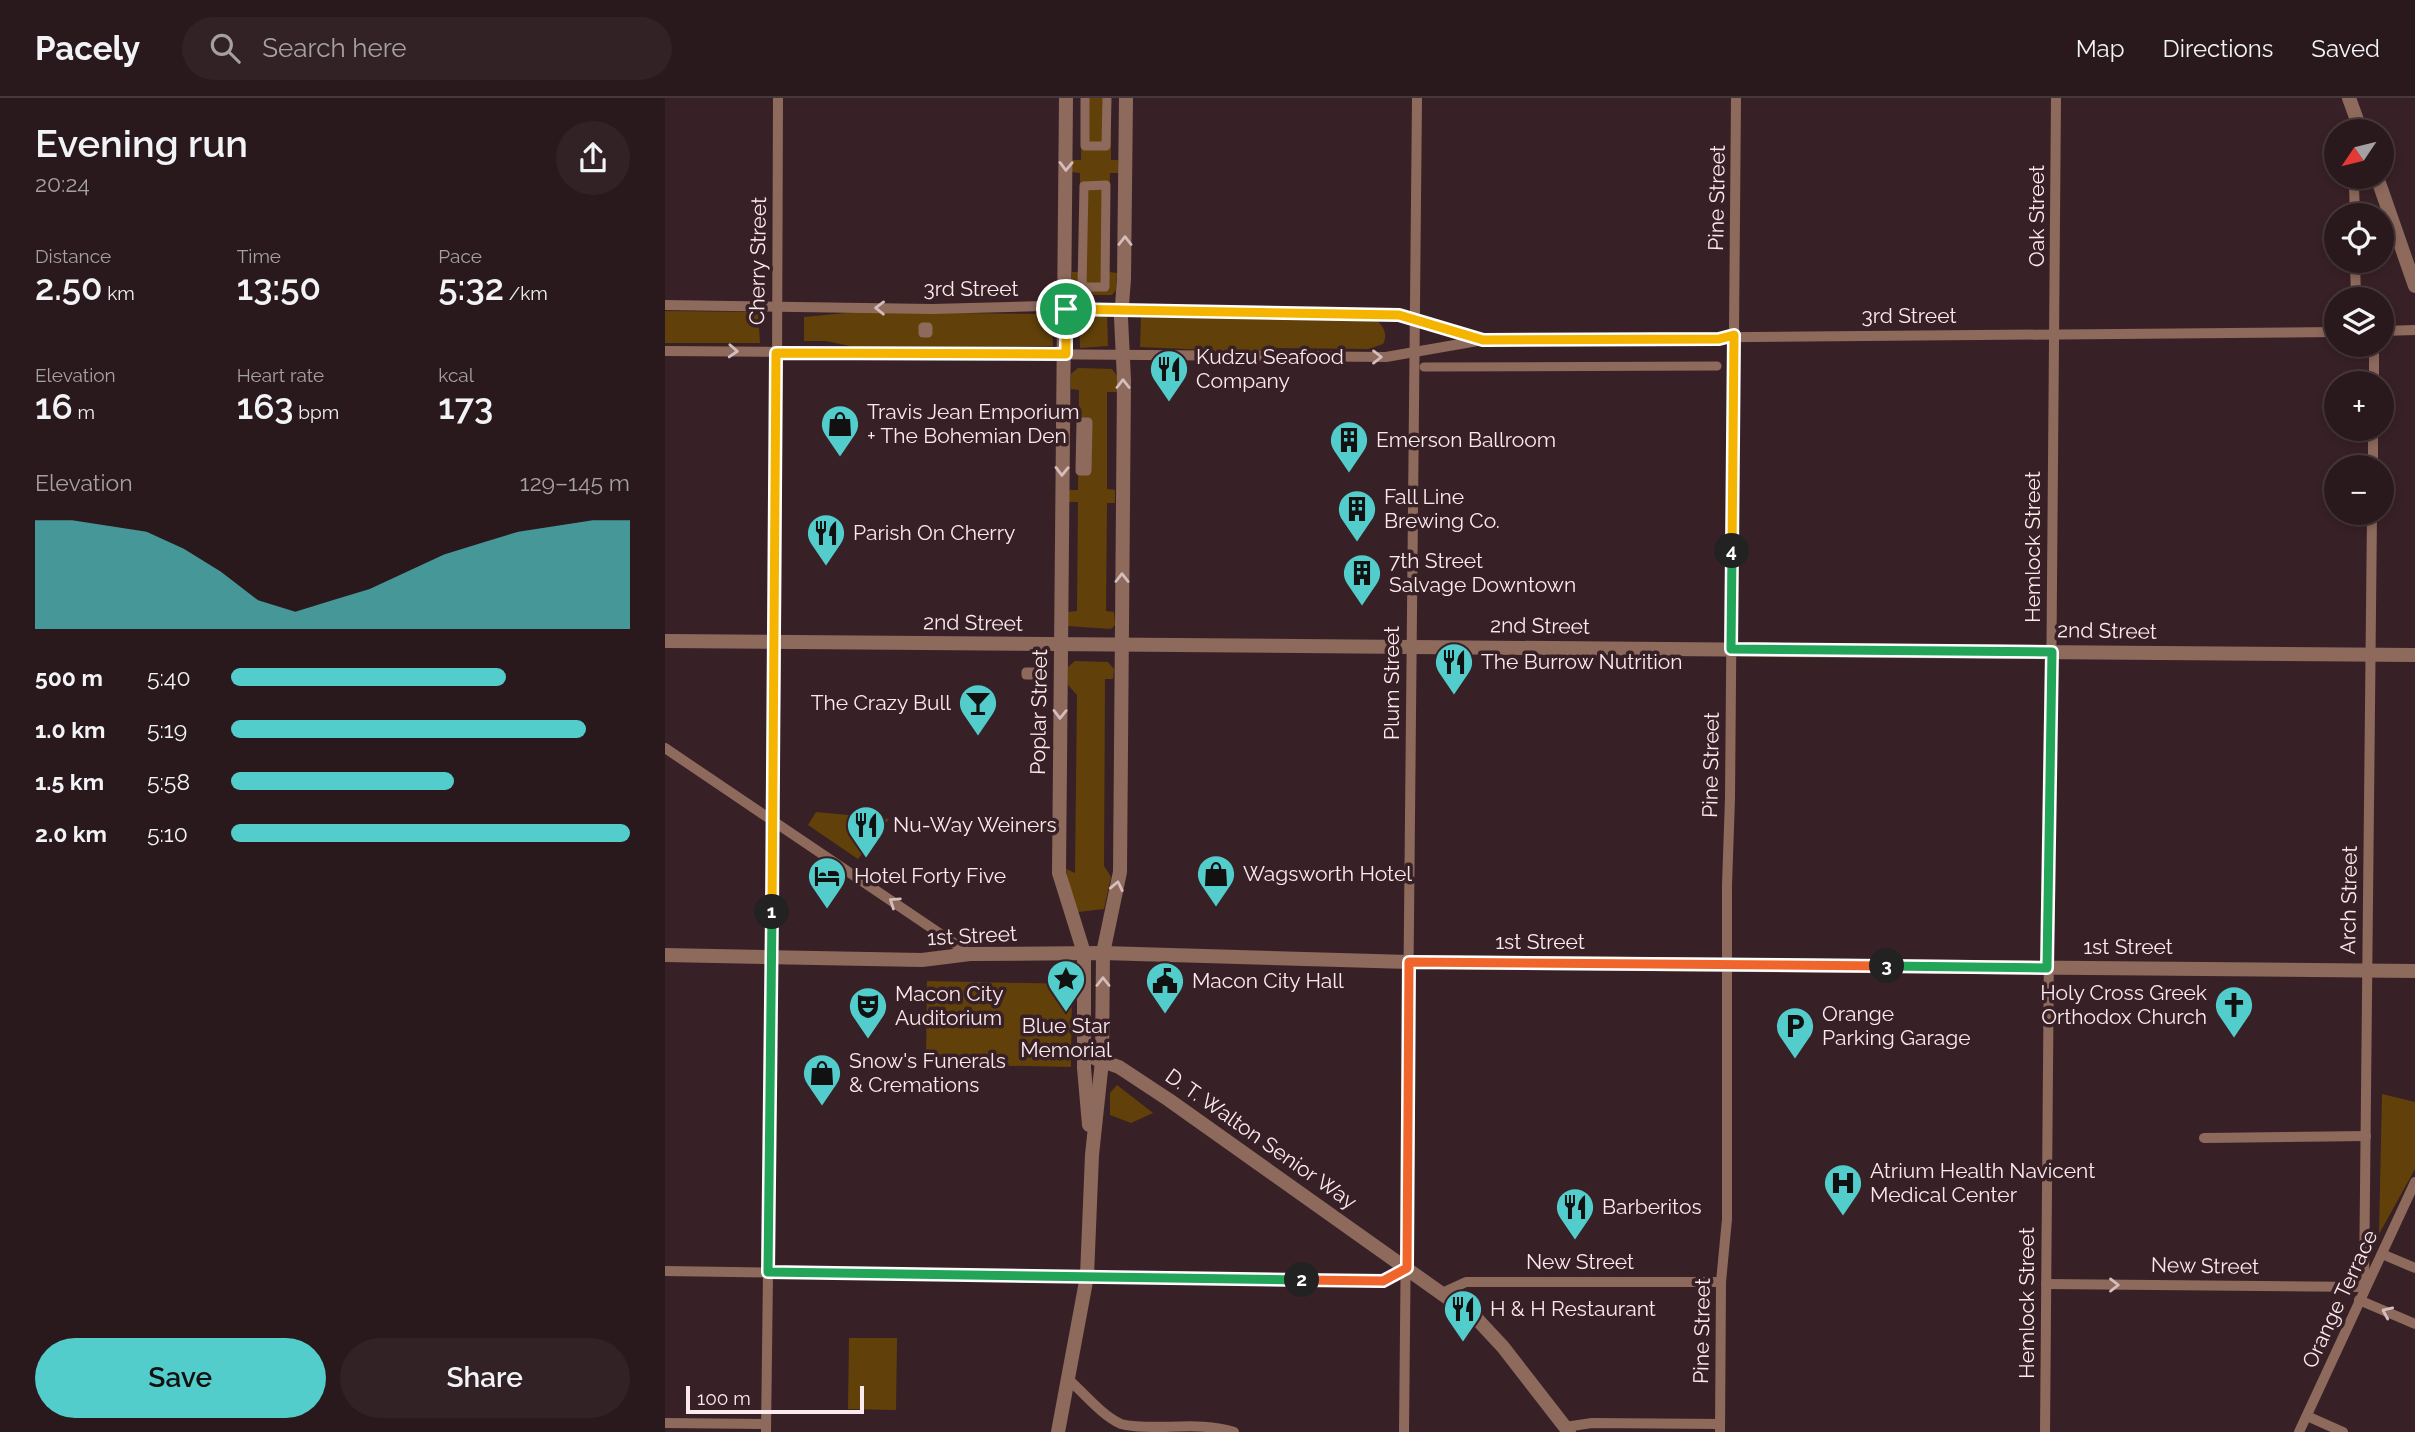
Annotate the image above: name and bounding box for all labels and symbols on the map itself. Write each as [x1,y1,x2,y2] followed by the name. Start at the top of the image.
[2324,119,2394,189] north arrow
[1703,145,1730,251] street label: Pine Street
[1058,161,1073,172] one-way arrow
[2024,165,2049,267] street label: Oak Street
[744,197,771,325] street label: Cherry Street
[1117,236,1133,246] one-way arrow
[924,276,1018,301] street label: 3rd Street
[1036,279,1096,339] pin
[874,300,885,316] one-way arrow
[1862,303,1956,328] street label: 3rd Street
[728,343,739,358] one-way arrow
[1196,344,1344,393] place label: Kudzu Seafood Company
[1148,348,1190,403] restaurant icon: Kudzu Seafood Company
[1372,349,1383,365] one-way arrow
[1115,379,1131,389] one-way arrow
[867,399,1080,448] place label: Travis Jean Emporium + The Bohemian Den
[819,403,861,458] shop icon: Travis Jean Emporium + The Bohemian Den
[1328,419,1370,474] building icon: Emerson Ballroom
[1376,427,1556,452] place label: Emerson Ballroom
[1055,466,1070,477] one-way arrow
[2020,471,2045,623] street label: Hemlock Street
[1384,484,1500,533] place label: Fall Line Brewing Co.
[1336,488,1378,543] building icon: Fall Line Brewing Co.
[805,512,847,567] restaurant icon: Parish On Cherry
[853,520,1015,545] place label: Parish On Cherry
[1715,533,1749,568] pin: 4
[1389,548,1576,597] place label: 7th Street Salvage Downtown
[1341,552,1383,607] building icon: 7th Street Salvage Downtown
[1114,572,1130,583] one-way arrow
[923,609,1023,636] street label: 2nd Street
[1490,612,1590,639] street label: 2nd Street
[2057,617,2157,644] street label: 2nd Street
[1379,626,1404,740] street label: Plum Street
[1433,641,1475,696] restaurant icon: The Burrow Nutrition
[1025,649,1052,775] street label: Poplar Street
[1481,649,1683,674] place label: The Burrow Nutrition
[957,682,999,737] bar icon: The Crazy Bull
[811,690,951,715] place label: The Crazy Bull
[1052,710,1068,720] one-way arrow
[1697,712,1724,818] street label: Pine Street
[845,804,887,859] restaurant icon: Nu-Way Weiners
[893,812,1057,837] place label: Nu-Way Weiners
[2335,845,2362,954] street label: Arch Street
[1195,853,1237,908] shop icon: Wagsworth Hotel
[806,855,848,910] hotel icon: Hotel Forty Five
[1243,861,1412,886] place label: Wagsworth Hotel
[854,863,1006,888] place label: Hotel Forty Five
[1108,880,1123,892] one-way arrow
[755,894,789,930] pin: 1
[889,898,902,910] one-way arrow
[927,921,1017,950] street label: 1st Street
[1495,929,1585,954] street label: 1st Street
[2083,934,2173,959] street label: 1st Street
[1869,948,1905,984] pin: 3
[1045,958,1087,1013] place icon: Blue Star Memorial
[1144,960,1186,1015] public building icon: Macon City Hall
[1192,968,1344,993] place label: Macon City Hall
[1095,976,1111,987] one-way arrow
[2040,980,2207,1029] place label: Holy Cross Greek Orthodox Church
[895,981,1004,1030] place label: Macon City Auditorium
[2213,984,2255,1039] church icon: Holy Cross Greek Orthodox Church
[847,985,889,1040] theatre icon: Macon City Auditorium
[1822,1001,1971,1050] place label: Orange Parking Garage
[1774,1005,1816,1060] parking icon: Orange Parking Garage
[1020,1013,1112,1062] place label: Blue Star Memorial
[849,1048,1006,1097] place label: Snow's Funerals & Cremations
[801,1052,843,1107] shop icon: Snow's Funerals & Cremations
[1161,1063,1362,1214] street label: D. T. Walton Senior Way
[1870,1158,2095,1207] place label: Atrium Health Navicent Medical Center
[1822,1162,1864,1217] hospital icon: Atrium Health Navicent Medical Center
[1554,1186,1596,1241] restaurant icon: Barberitos
[1602,1194,1702,1219] place label: Barberitos
[2297,1226,2382,1372] street label: Orange Terrace
[2014,1227,2039,1379] street label: Hemlock Street
[1526,1249,1634,1274] street label: New Street
[2151,1252,2259,1279] street label: New Street
[1285,1262,1319,1298] pin: 2
[2110,1277,2120,1293] one-way arrow
[1688,1278,1715,1384] street label: Pine Street
[1442,1288,1484,1343] restaurant icon: H & H Restaurant
[1490,1296,1656,1321] place label: H & H Restaurant
[2382,1306,2394,1320] one-way arrow
[686,1383,865,1415] scale bar

